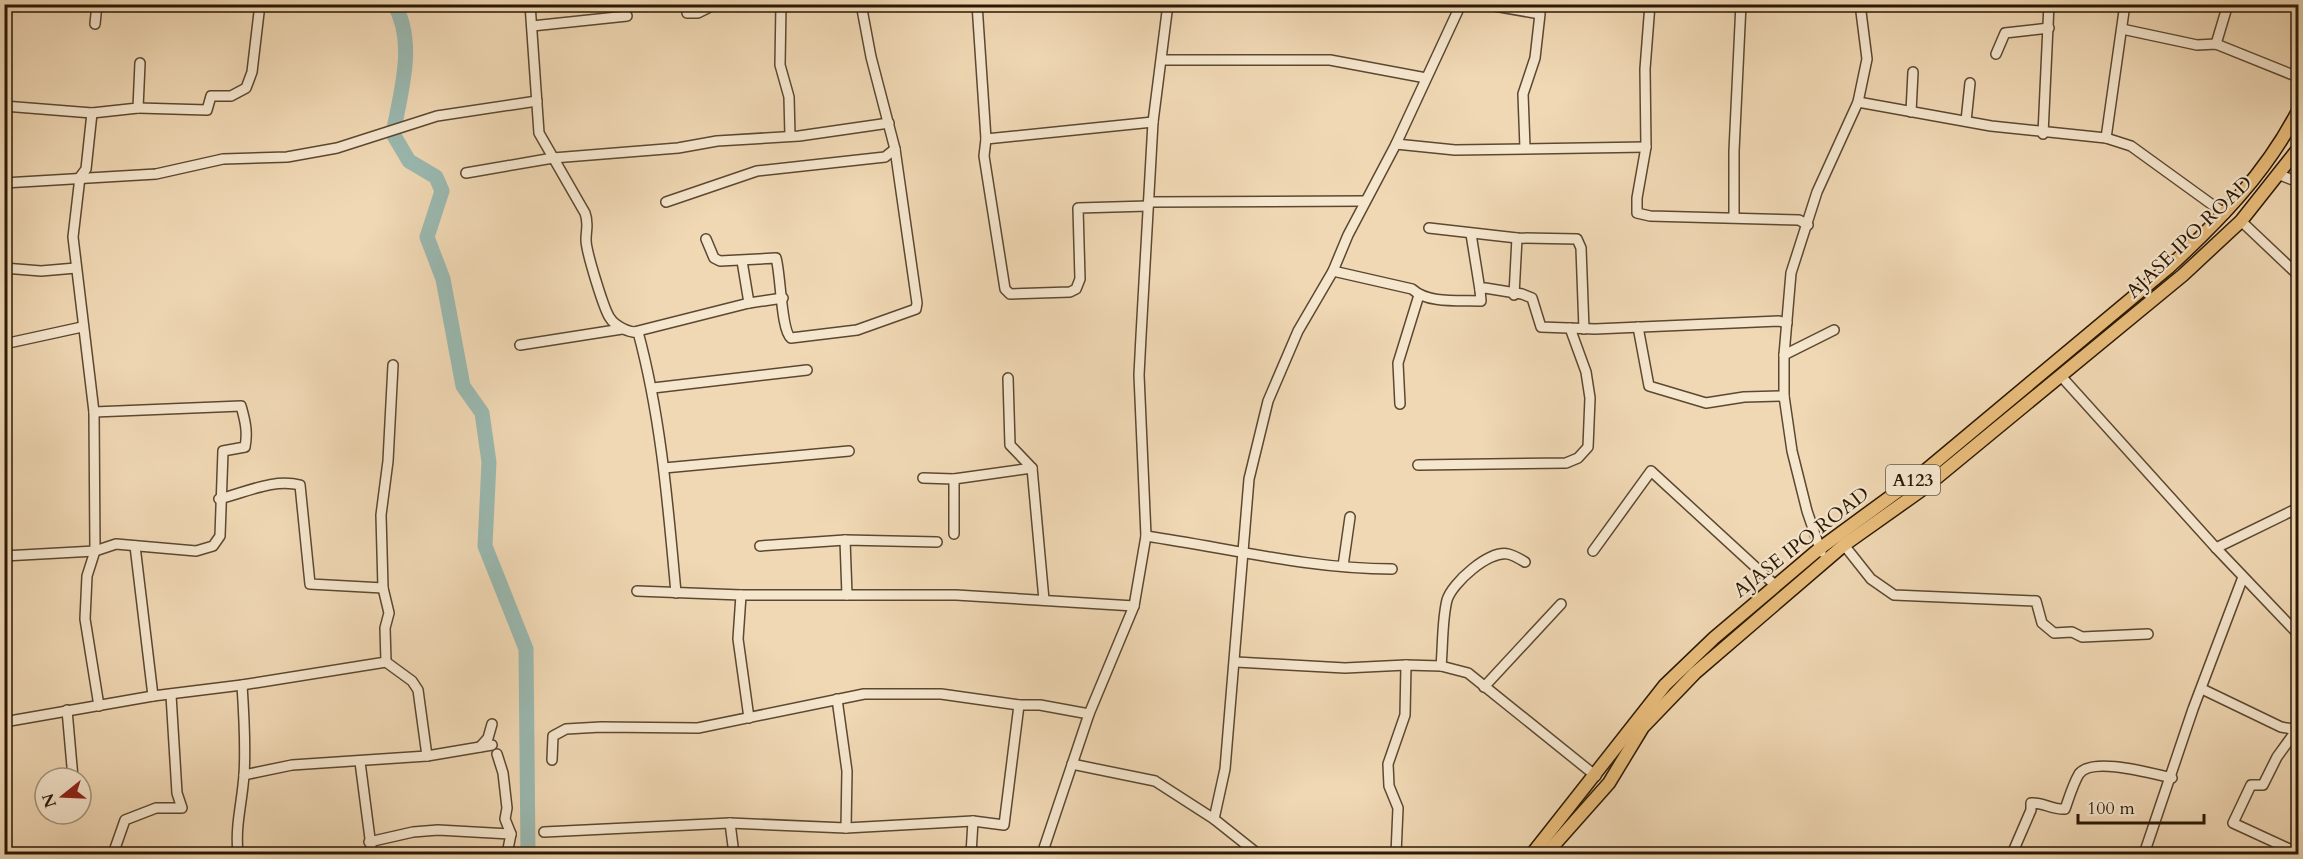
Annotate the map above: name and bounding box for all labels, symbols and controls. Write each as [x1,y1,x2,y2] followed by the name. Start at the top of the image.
[2120,170,2258,304] street label: AJASE IPO ROAD
[1886,465,1940,495] road number: A123
[1727,480,1875,604] street label: AJASE IPO ROAD
[33,766,93,826] north arrow
[2078,787,2204,825] scale bar
[37,790,62,810] text: N
[2087,796,2135,821] text: 100 m

